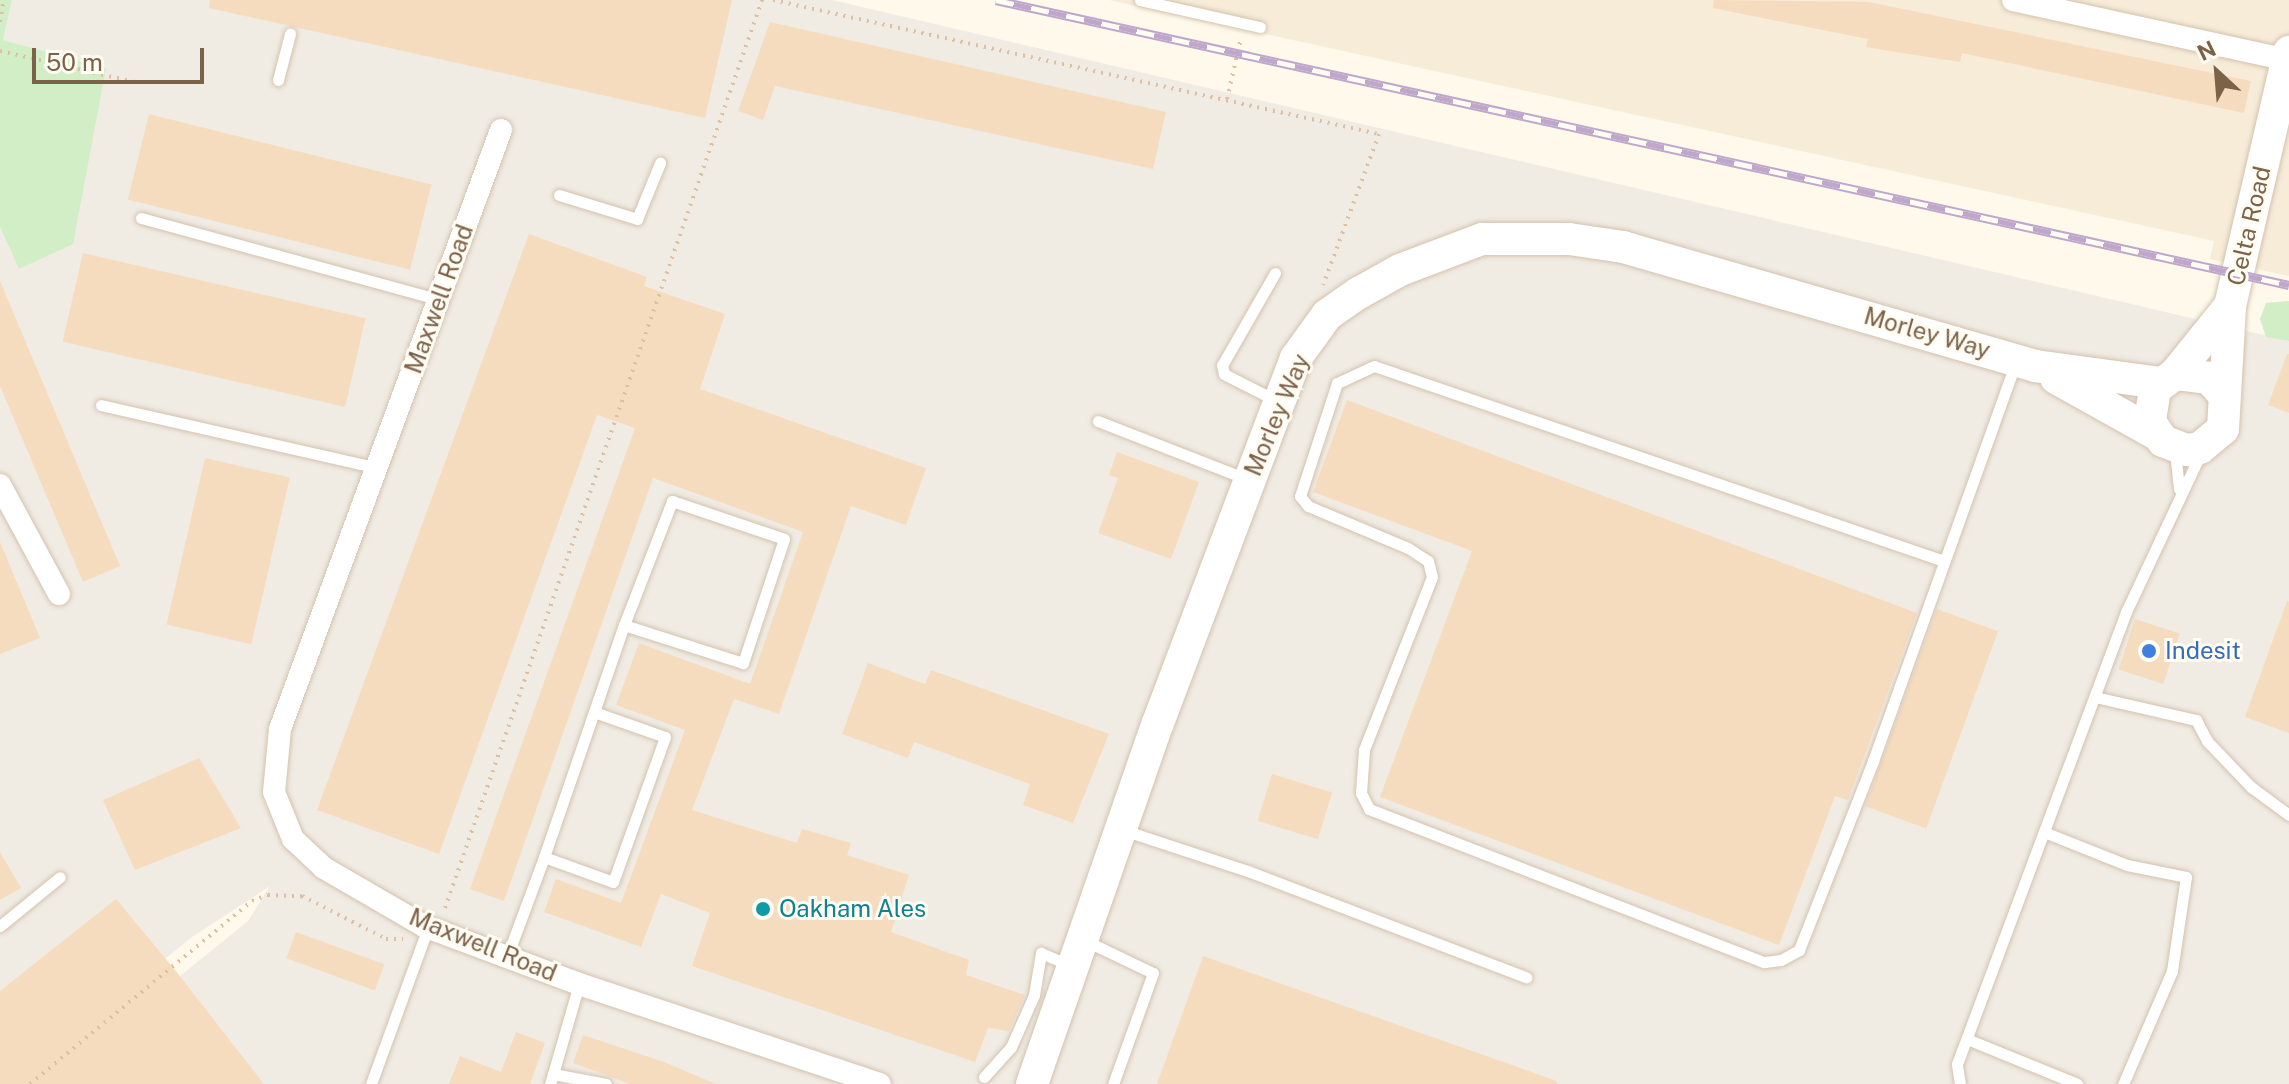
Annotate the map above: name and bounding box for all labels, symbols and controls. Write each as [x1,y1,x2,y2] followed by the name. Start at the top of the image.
[36,32,208,82] scale bar
[2177,32,2257,112] north arrow
[2193,35,2220,66] text: N
[46,48,103,76] text: 50 m
[2221,164,2277,288] street label: Celta Road
[399,220,479,378] street label: Maxwell Road
[1860,301,1994,365] street label: Morley Way
[1238,349,1316,481] street label: Morley Way
[2165,637,2241,665] place label: Indesit
[2140,642,2158,660] marker: Indesit
[779,895,926,923] place label: Oakham Ales
[754,900,772,918] marker: Oakham Ales
[405,902,561,988] street label: Maxwell Road

